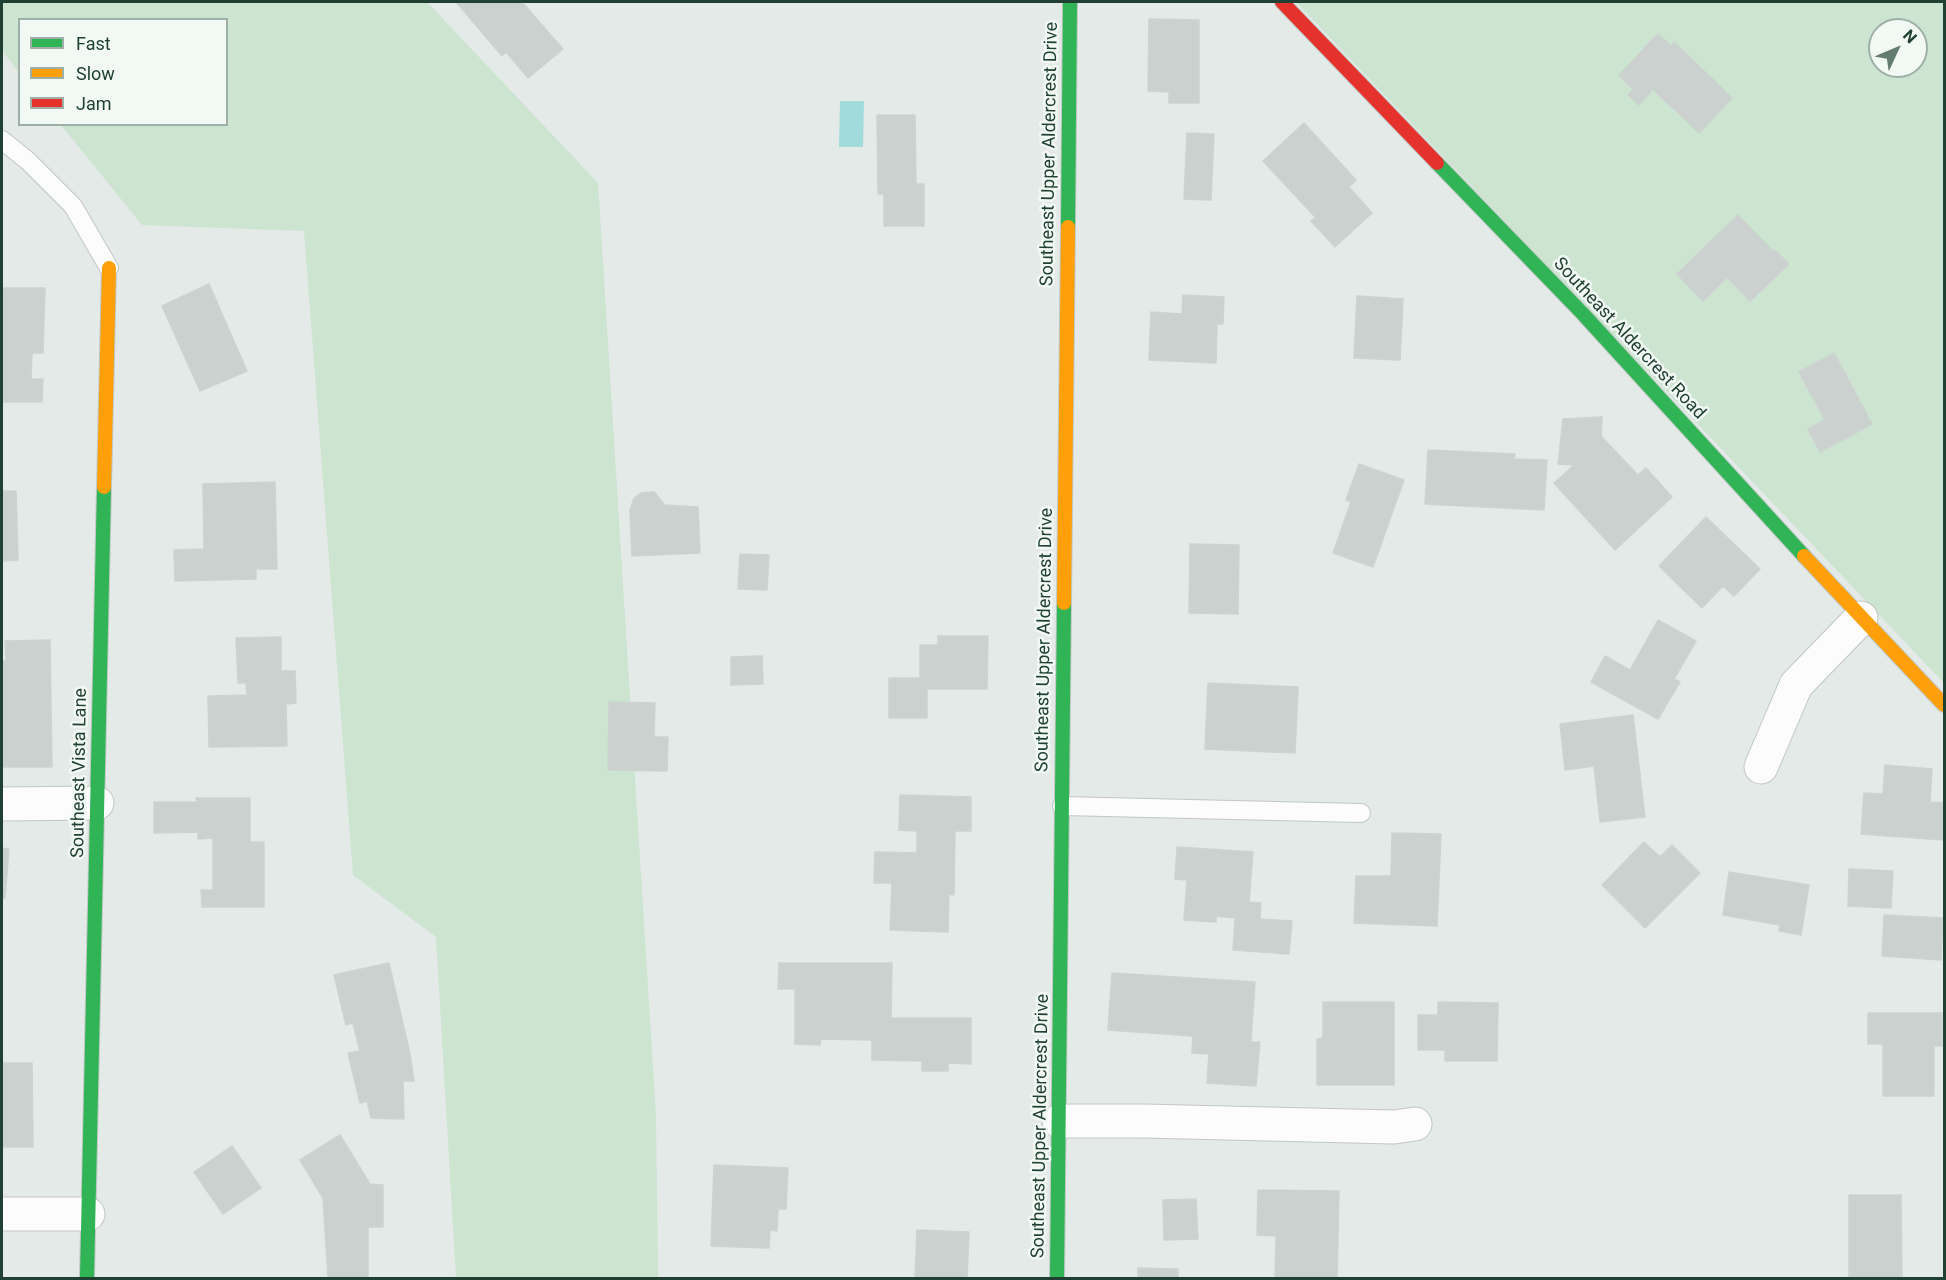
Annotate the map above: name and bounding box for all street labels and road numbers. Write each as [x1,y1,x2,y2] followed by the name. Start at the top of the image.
[1037,22,1063,286] street label: Southeast Upper Aldercrest Drive
[1548,254,1710,424] street label: Southeast Aldercrest Road
[1032,508,1058,772] street label: Southeast Upper Aldercrest Drive
[68,688,92,858] street label: Southeast Vista Lane
[1028,994,1054,1258] street label: Southeast Upper Aldercrest Drive

